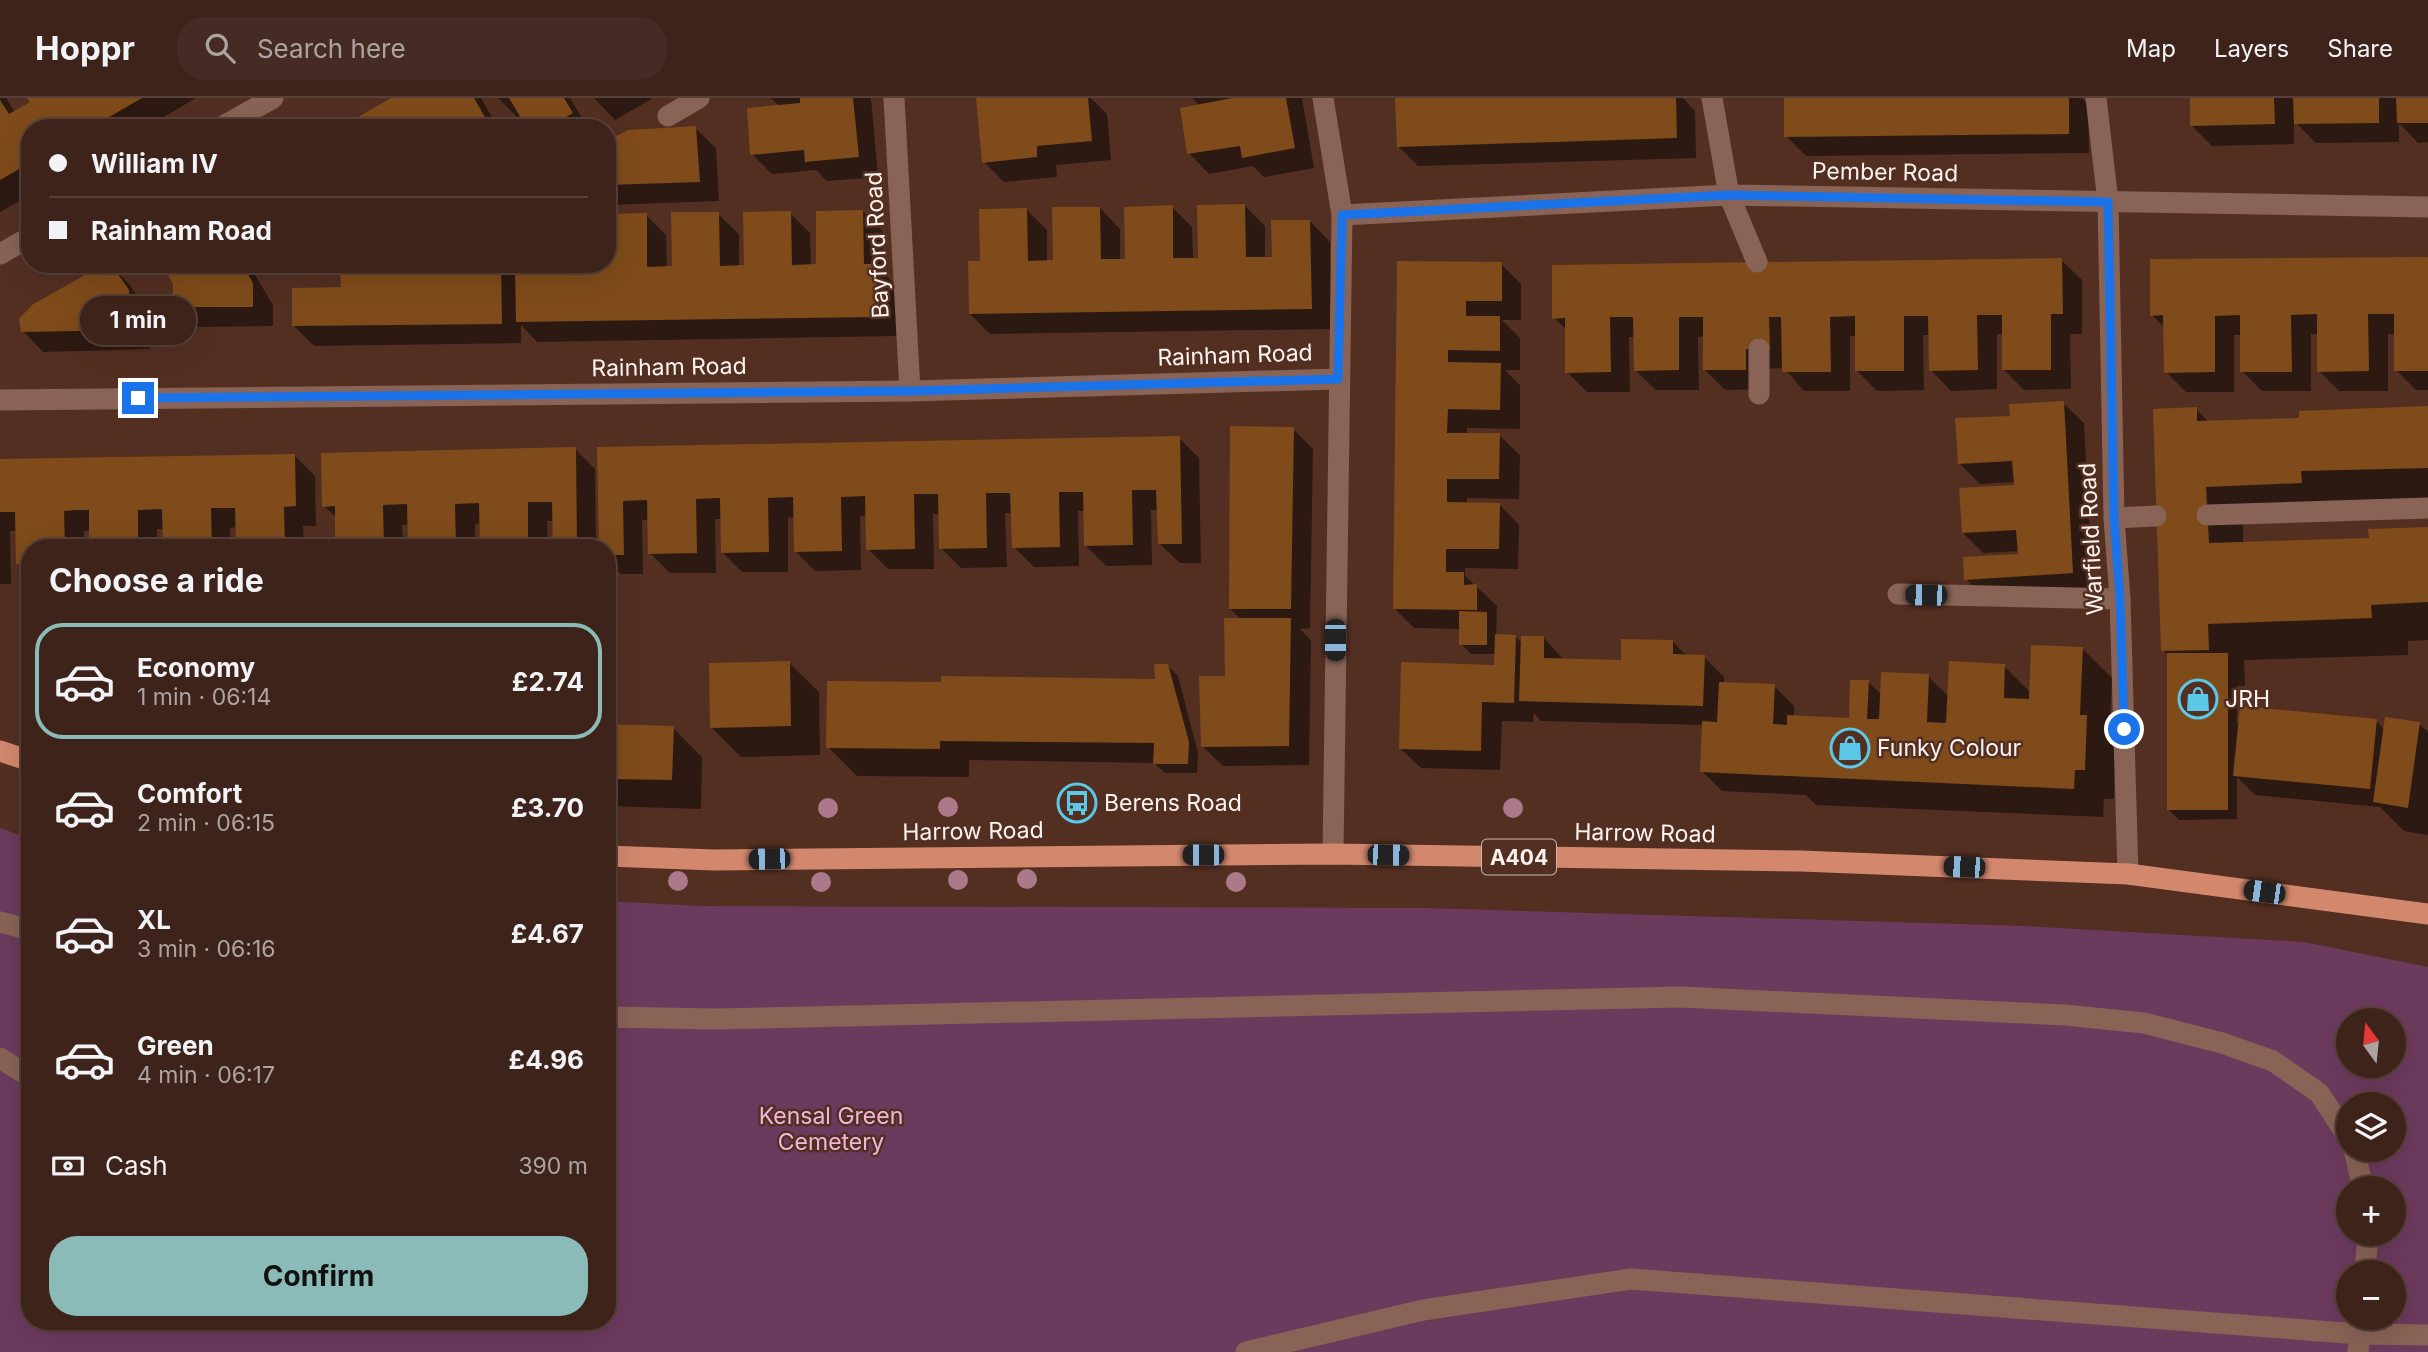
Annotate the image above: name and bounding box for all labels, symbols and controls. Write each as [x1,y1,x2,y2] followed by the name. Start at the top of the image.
[177,17,667,80] search box
[35,28,135,68] text: Hoppr
[201,29,239,67] icon: search
[257,33,406,64] text: Search here
[2126,34,2176,63] text: Map
[2214,34,2289,63] text: Layers
[2327,34,2393,63] text: Share
[91,148,218,179] text: William IV
[1812,157,1958,187] street label: Pember Road
[859,171,895,319] street label: Bayford Road
[91,215,272,246] text: Rainham Road
[80,296,196,345] callout: 1 min
[110,306,166,334] text: 1 min
[1157,338,1313,372] street label: Rainham Road
[591,352,747,382] street label: Rainham Road
[122,382,154,414] route end
[2073,462,2109,616] street label: Warfield Road
[49,561,264,600] text: Choose a ride
[1905,584,1948,606] car
[1325,619,1346,661] car
[53,650,116,713] icon: car
[137,652,255,683] text: Economy
[512,666,584,697] text: £2.74
[2177,678,2219,720] shop icon: JRH
[137,683,271,711] text: 1 min · 06:14
[2225,685,2270,713] place label: JRH
[2108,713,2140,745] route start
[1829,727,1871,769] shop icon: Funky Colour
[1877,734,2022,762] place label: Funky Colour
[53,776,116,839] icon: car
[137,778,242,809] text: Comfort
[1056,782,1098,824] bus stop icon: Berens Road
[1104,789,1242,817] place label: Berens Road
[511,792,584,823] text: £3.70
[137,809,275,837] text: 2 min · 06:15
[902,816,1044,846] street label: Harrow Road
[1574,818,1716,848] street label: Harrow Road
[1482,840,1556,874] road number: A404
[1367,844,1410,866] car
[1183,845,1225,866] car
[748,848,791,870] car
[1943,856,1986,878] car
[2242,879,2287,905] car
[53,902,116,965] icon: car
[137,904,171,935] text: XL
[511,918,584,949] text: £4.67
[137,935,276,963] text: 3 min · 06:16
[2336,1008,2406,1078] north arrow
[2336,1008,2406,1330] map controls
[53,1028,116,1091] icon: car
[137,1030,214,1061] text: Green
[509,1044,584,1075] text: £4.96
[137,1061,275,1089] text: 4 min · 06:17
[2336,1092,2406,1162] button: layers
[759,1102,903,1156] park label: Kensal Green Cemetery
[49,1147,87,1185] icon: cash
[105,1150,168,1181] text: Cash
[518,1152,588,1180] text: 390 m
[2336,1176,2406,1246] button: +
[49,1236,588,1316] button: Confirm
[2336,1260,2406,1330] button: −

